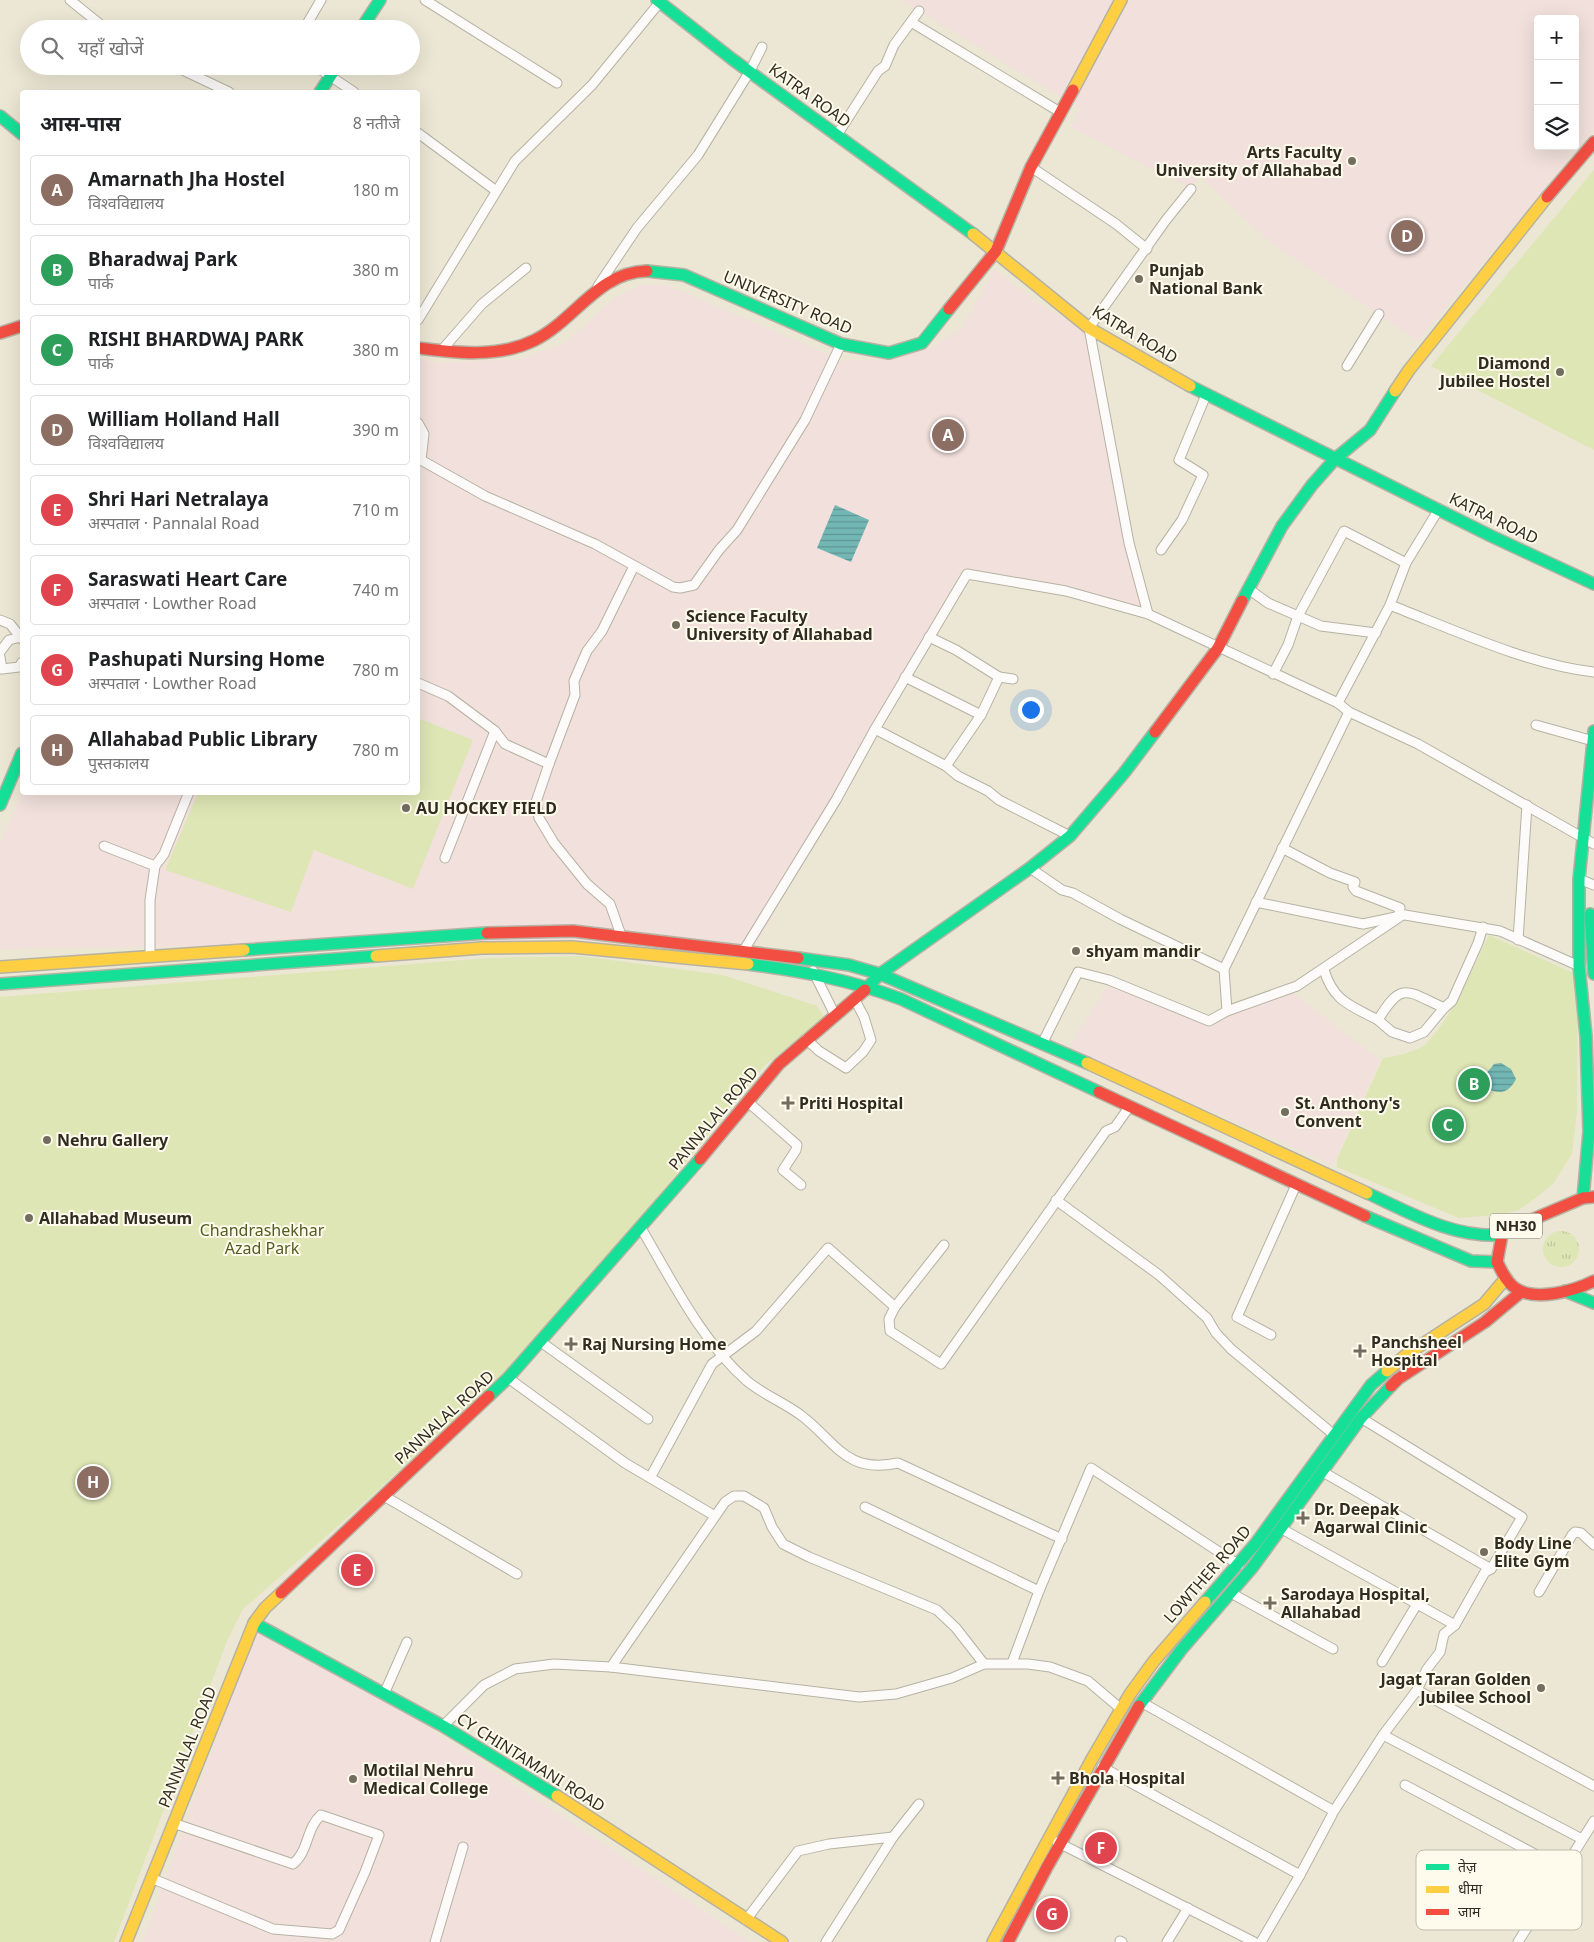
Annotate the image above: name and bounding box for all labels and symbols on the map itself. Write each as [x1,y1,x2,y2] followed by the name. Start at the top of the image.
[765,58,855,132] street label: KATRA ROAD
[1155,141,1343,181] place label: Arts Faculty University of Allahabad
[1346,155,1358,167] marker: Arts Faculty University of Allahabad
[1391,217,1423,255] pin: D
[1149,259,1263,299] place label: Punjab National Bank
[720,265,856,339] street label: UNIVERSITY ROAD
[1133,273,1145,285] marker: Punjab National Bank
[1088,300,1182,368] street label: KATRA ROAD
[1438,352,1550,392] place label: Diamond Jubilee Hostel
[1554,366,1566,378] marker: Diamond Jubilee Hostel
[932,416,964,454] pin: A
[1446,487,1542,549] street label: KATRA ROAD
[686,605,873,645] place label: Science Faculty University of Allahabad
[670,619,682,631] marker: Science Faculty University of Allahabad
[1018,697,1044,723] your location
[416,797,557,819] place label: AU HOCKEY FIELD
[400,802,412,814] marker: AU HOCKEY FIELD
[1086,940,1201,962] place label: shyam mandir
[1070,945,1082,957] marker: shyam mandir
[663,1062,763,1174] street label: PANNALAL ROAD
[1458,1065,1490,1103] pin: B
[799,1092,903,1114] place label: Priti Hospital
[1295,1092,1400,1132] place label: St. Anthony's Convent
[781,1096,795,1110] marker: Priti Hospital
[1279,1106,1291,1118] marker: St. Anthony's Convent
[1432,1106,1464,1144] pin: C
[57,1129,169,1151] place label: Nehru Gallery
[41,1134,53,1146] marker: Nehru Gallery
[39,1207,192,1229] place label: Allahabad Museum
[23,1212,35,1224] marker: Allahabad Museum
[1490,1214,1542,1238] road number: NH30
[200,1219,325,1259] park label: Chandrashekhar Azad Park
[1371,1331,1462,1371] place label: Panchsheel Hospital
[582,1333,726,1355] place label: Raj Nursing Home
[564,1337,578,1351] marker: Raj Nursing Home
[1353,1344,1367,1358] marker: Panchsheel Hospital
[389,1365,499,1469] street label: PANNALAL ROAD
[77,1463,109,1501] pin: H
[1314,1498,1427,1538] place label: Dr. Deepak Agarwal Clinic
[1296,1511,1310,1525] marker: Dr. Deepak Agarwal Clinic
[1158,1520,1256,1628] street label: LOWTHER ROAD
[1494,1532,1572,1572] place label: Body Line Elite Gym
[1478,1546,1490,1558] marker: Body Line Elite Gym
[341,1551,373,1589] pin: E
[1281,1583,1430,1623] place label: Sarodaya Hospital, Allahabad
[1263,1596,1277,1610] marker: Sarodaya Hospital, Allahabad
[1378,1668,1531,1708] place label: Jagat Taran Golden Jubilee School
[1535,1682,1547,1694] marker: Jagat Taran Golden Jubilee School
[153,1683,221,1811] street label: PANNALAL ROAD
[452,1707,610,1817] street label: CY CHINTAMANI ROAD
[363,1759,488,1799] place label: Motilal Nehru Medical College
[1069,1767,1185,1789] place label: Bhola Hospital
[1051,1771,1065,1785] marker: Bhola Hospital
[347,1773,359,1785] marker: Motilal Nehru Medical College
[1085,1829,1117,1867] pin: F
[1416,1850,1582,1930] legend
[1458,1857,1477,1876] text: तेज़
[1458,1879,1483,1898] text: धीमा
[1036,1895,1068,1933] pin: G
[1458,1902,1481,1921] text: जाम

